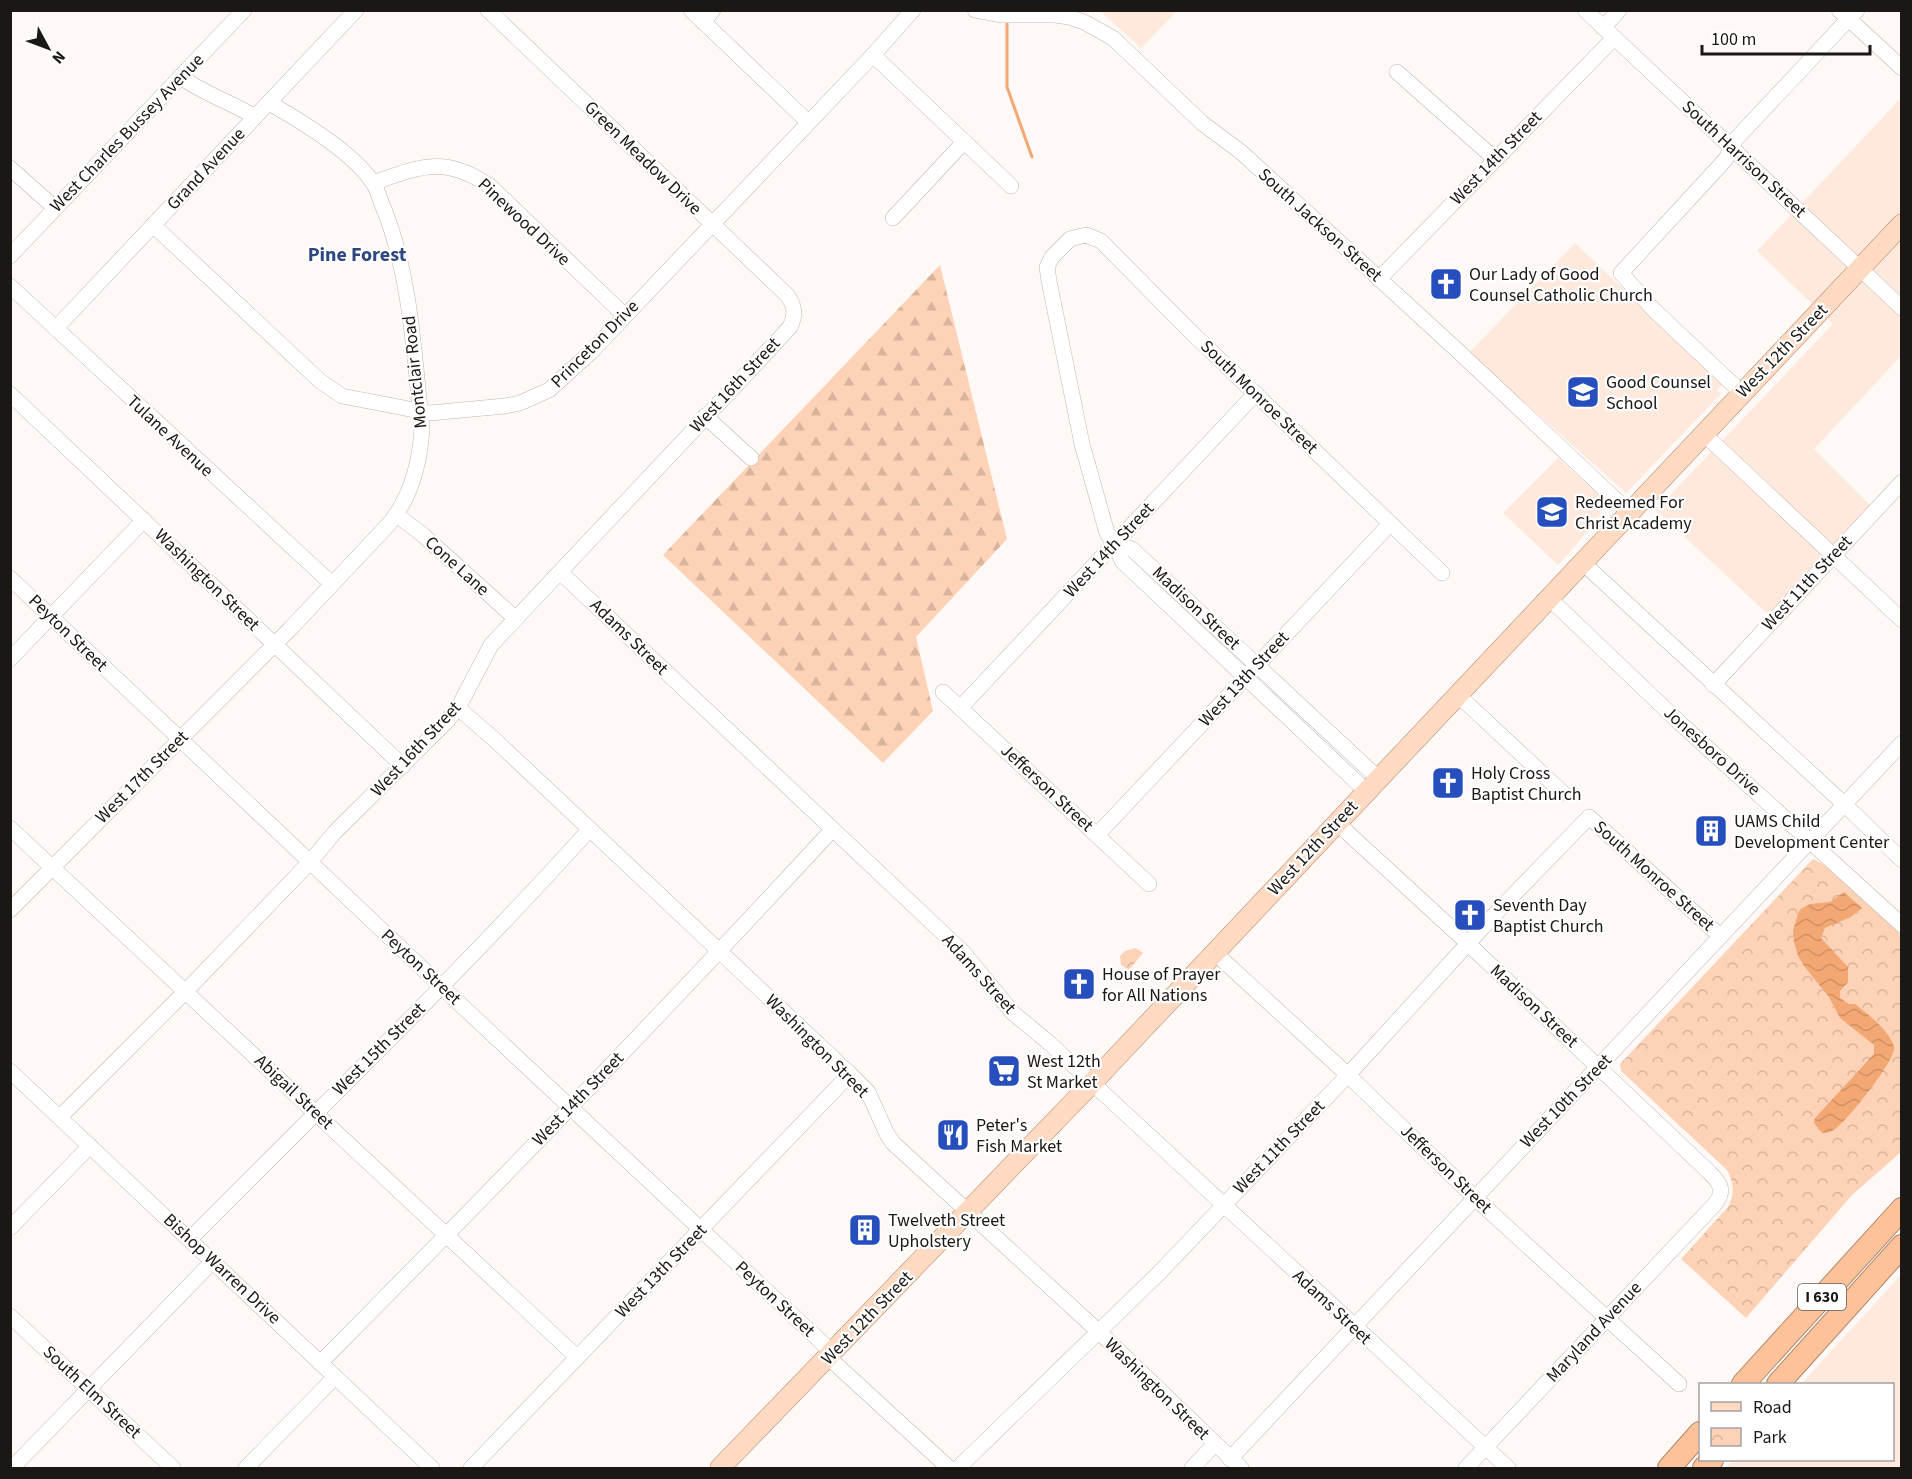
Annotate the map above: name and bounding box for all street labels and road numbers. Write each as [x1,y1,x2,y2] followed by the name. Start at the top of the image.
[44,48,210,218] street label: West Charles Bussey Avenue
[579,95,707,221] street label: Green Meadow Drive
[1676,95,1812,223] street label: South Harrison Street
[1444,105,1548,211] street label: West 14th Street
[161,122,251,216] street label: Grand Avenue
[1252,162,1388,288] street label: South Jackson Street
[472,172,576,272] street label: Pinewood Drive
[545,294,645,394] street label: Princeton Drive
[1730,298,1834,404] street label: West 12th Street
[397,314,433,430] street label: Montclair Road
[684,332,786,438] street label: West 16th Street
[1195,334,1323,460] street label: South Monroe Street
[121,389,219,483] street label: Tulane Avenue
[1058,497,1160,603] street label: West 14th Street
[149,523,265,637] street label: Washington Street
[419,530,495,602] street label: Cone Lane
[1756,530,1858,636] street label: West 11th Street
[1146,561,1246,655] street label: Madison Street
[23,589,113,677] street label: Peyton Street
[584,593,674,681] street label: Adams Street
[1193,626,1295,732] street label: West 13th Street
[365,696,467,802] street label: West 16th Street
[1658,701,1766,801] street label: Jonesboro Drive
[90,725,194,829] street label: West 17th Street
[995,738,1099,838] street label: Jefferson Street
[1262,795,1364,901] street label: West 12th Street
[1588,815,1720,937] street label: South Monroe Street
[375,923,467,1011] street label: Peyton Street
[936,928,1022,1020] street label: Adams Street
[1484,959,1584,1053] street label: Madison Street
[759,988,875,1104] street label: Washington Street
[327,997,431,1101] street label: West 15th Street
[526,1046,630,1152] street label: West 14th Street
[1514,1048,1618,1154] street label: West 10th Street
[249,1049,339,1135] street label: Abigail Street
[1227,1094,1331,1200] street label: West 11th Street
[1395,1119,1497,1219] street label: Jefferson Street
[158,1208,286,1330] street label: Bishop Warren Drive
[609,1218,713,1324] street label: West 13th Street
[729,1255,821,1343] street label: Peyton Street
[1287,1264,1377,1350] street label: Adams Street
[815,1265,919,1371] street label: West 12th Street
[1541,1276,1647,1388] street label: Maryland Avenue
[1798,1284,1846,1310] road number: I 630
[1099,1332,1215,1446] street label: Washington Street
[37,1340,147,1444] street label: South Elm Street

